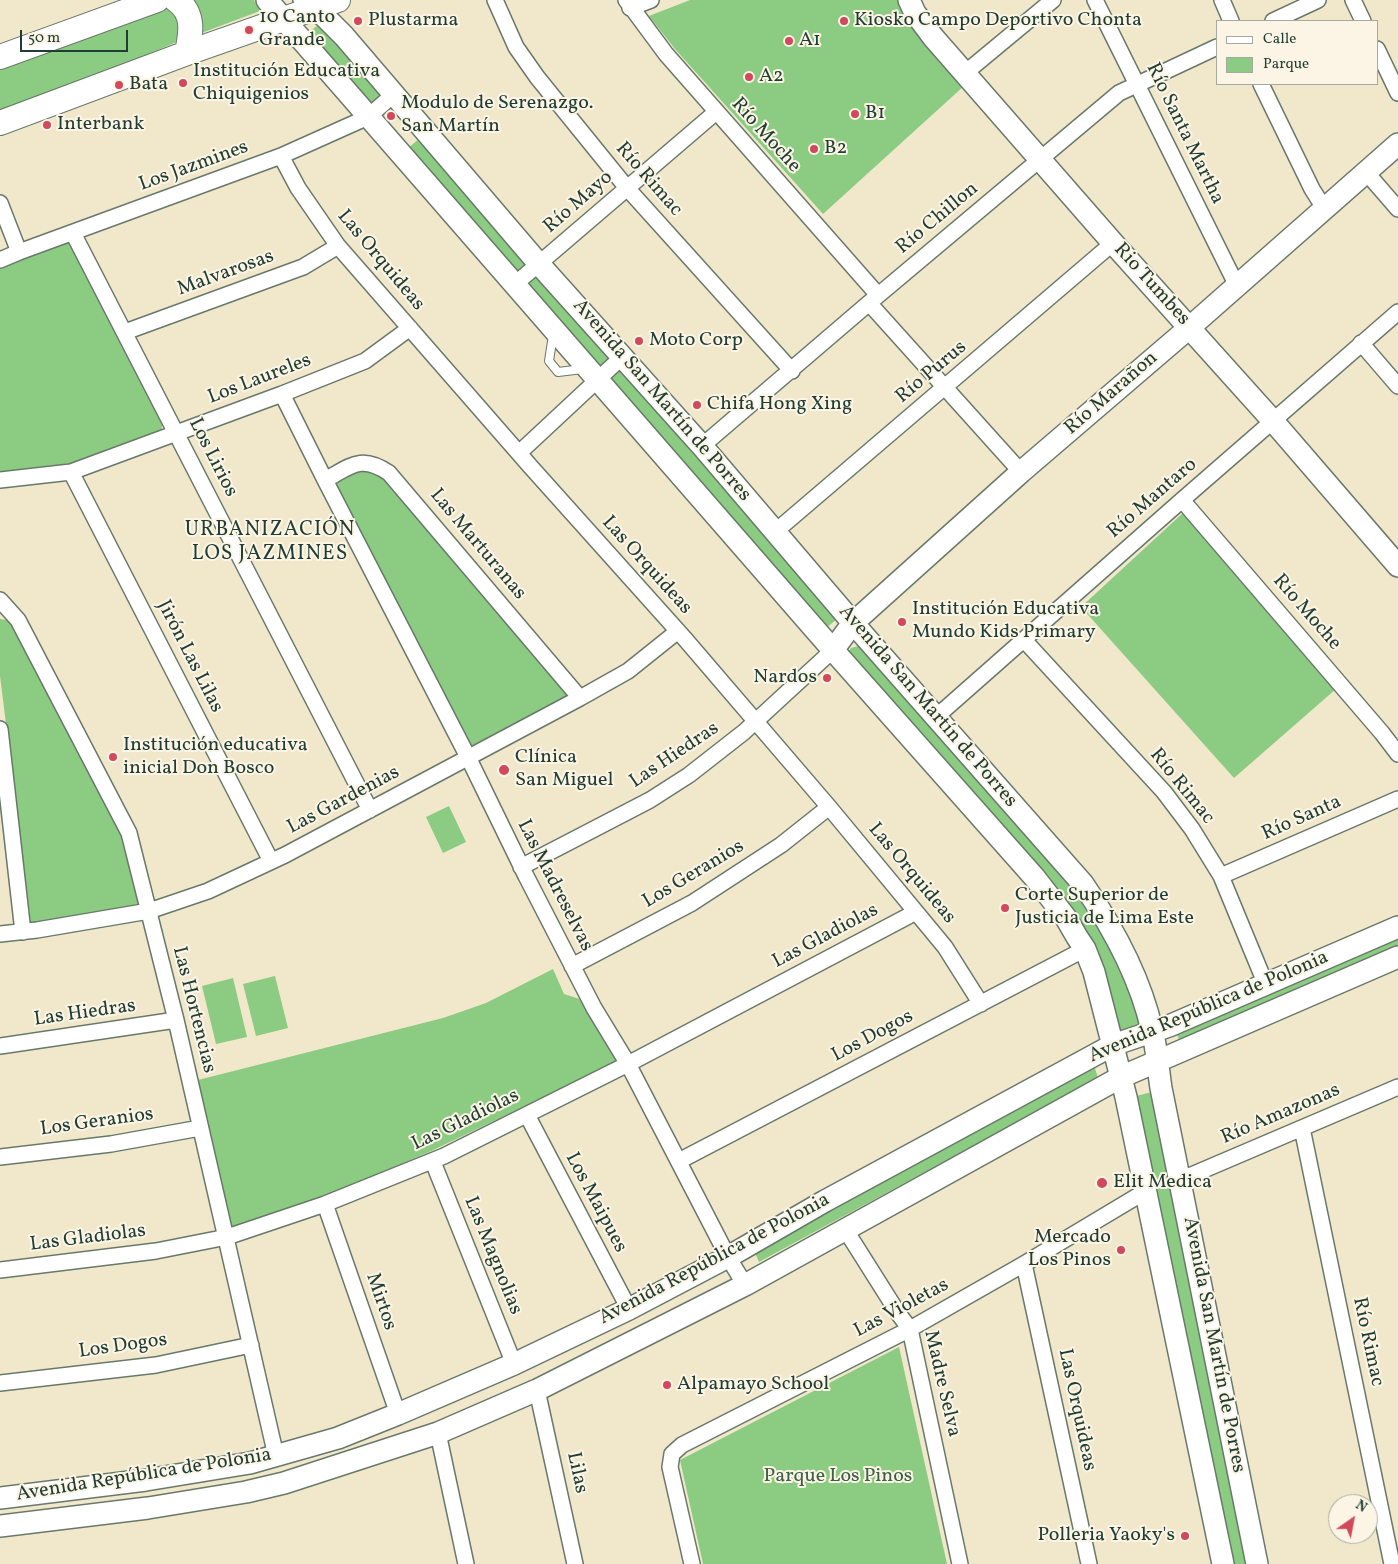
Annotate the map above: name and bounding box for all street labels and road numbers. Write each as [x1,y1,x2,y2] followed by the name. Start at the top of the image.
[1139,59,1229,209] street label: Río Santa Martha
[725,93,805,179] street label: Río Moche
[136,136,252,198] street label: Los Jazmines
[609,138,687,222] street label: Río Rimac
[540,167,618,239] street label: Río Mayo
[892,178,984,260] street label: Río Chillon
[331,206,429,316] street label: Las Orquideas
[1108,239,1194,331] street label: Rio Tumbes
[174,245,278,303] street label: Malvarosas
[567,295,755,507] street label: Avenida San Martín de Porres
[892,336,972,410] street label: Río Purus
[1060,347,1164,441] street label: Río Marañon
[205,349,315,411] street label: Los Laureles
[182,415,242,501] street label: Los Lirios
[1103,454,1203,544] street label: Río Mantaro
[424,485,530,605] street label: Las Marturanas
[596,512,696,620] street label: Las Orquideas
[1266,570,1346,656] street label: Río Moche
[150,597,228,717] street label: Jirón Las Lilas
[833,601,1021,813] street label: Avenida San Martín de Porres
[626,717,724,795] street label: Las Hiedras
[1143,744,1219,830] street label: Río Rimac
[284,761,404,841] street label: Las Gardenias
[1259,791,1345,847] street label: Río Santa
[510,816,598,956] street label: Las Madreselvas
[862,819,960,929] street label: Las Orquideas
[639,835,749,915] street label: Los Geranios
[769,899,883,975] street label: Las Gladiolas
[166,944,220,1076] street label: Las Hortencias
[1086,947,1332,1069] street label: Avenida República de Polonia
[33,995,137,1033] street label: Las Hiedras
[828,1005,918,1069] street label: Los Dogos
[1218,1079,1344,1151] street label: Río Amazonas
[408,1085,524,1157] street label: Las Gladiolas
[39,1103,155,1143] street label: Los Geranios
[559,1149,631,1257] street label: Los Maipues
[595,1189,835,1331] street label: Avenida República de Polonia
[457,1193,527,1319] street label: Las Magnolias
[1176,1215,1250,1475] street label: Avenida San Martín de Porres
[29,1220,147,1258] street label: Las Gladiolas
[359,1270,401,1334] street label: Mirtos
[850,1274,954,1344] street label: Las Violetas
[1346,1295,1388,1389] street label: Río Rimac
[917,1328,965,1440] street label: Madre Selva
[77,1329,169,1365] street label: Los Dogos
[1051,1347,1101,1473] street label: Las Orquideas
[15,1444,273,1508] street label: Avenida República de Polonia
[560,1450,592,1496] street label: Lilas

